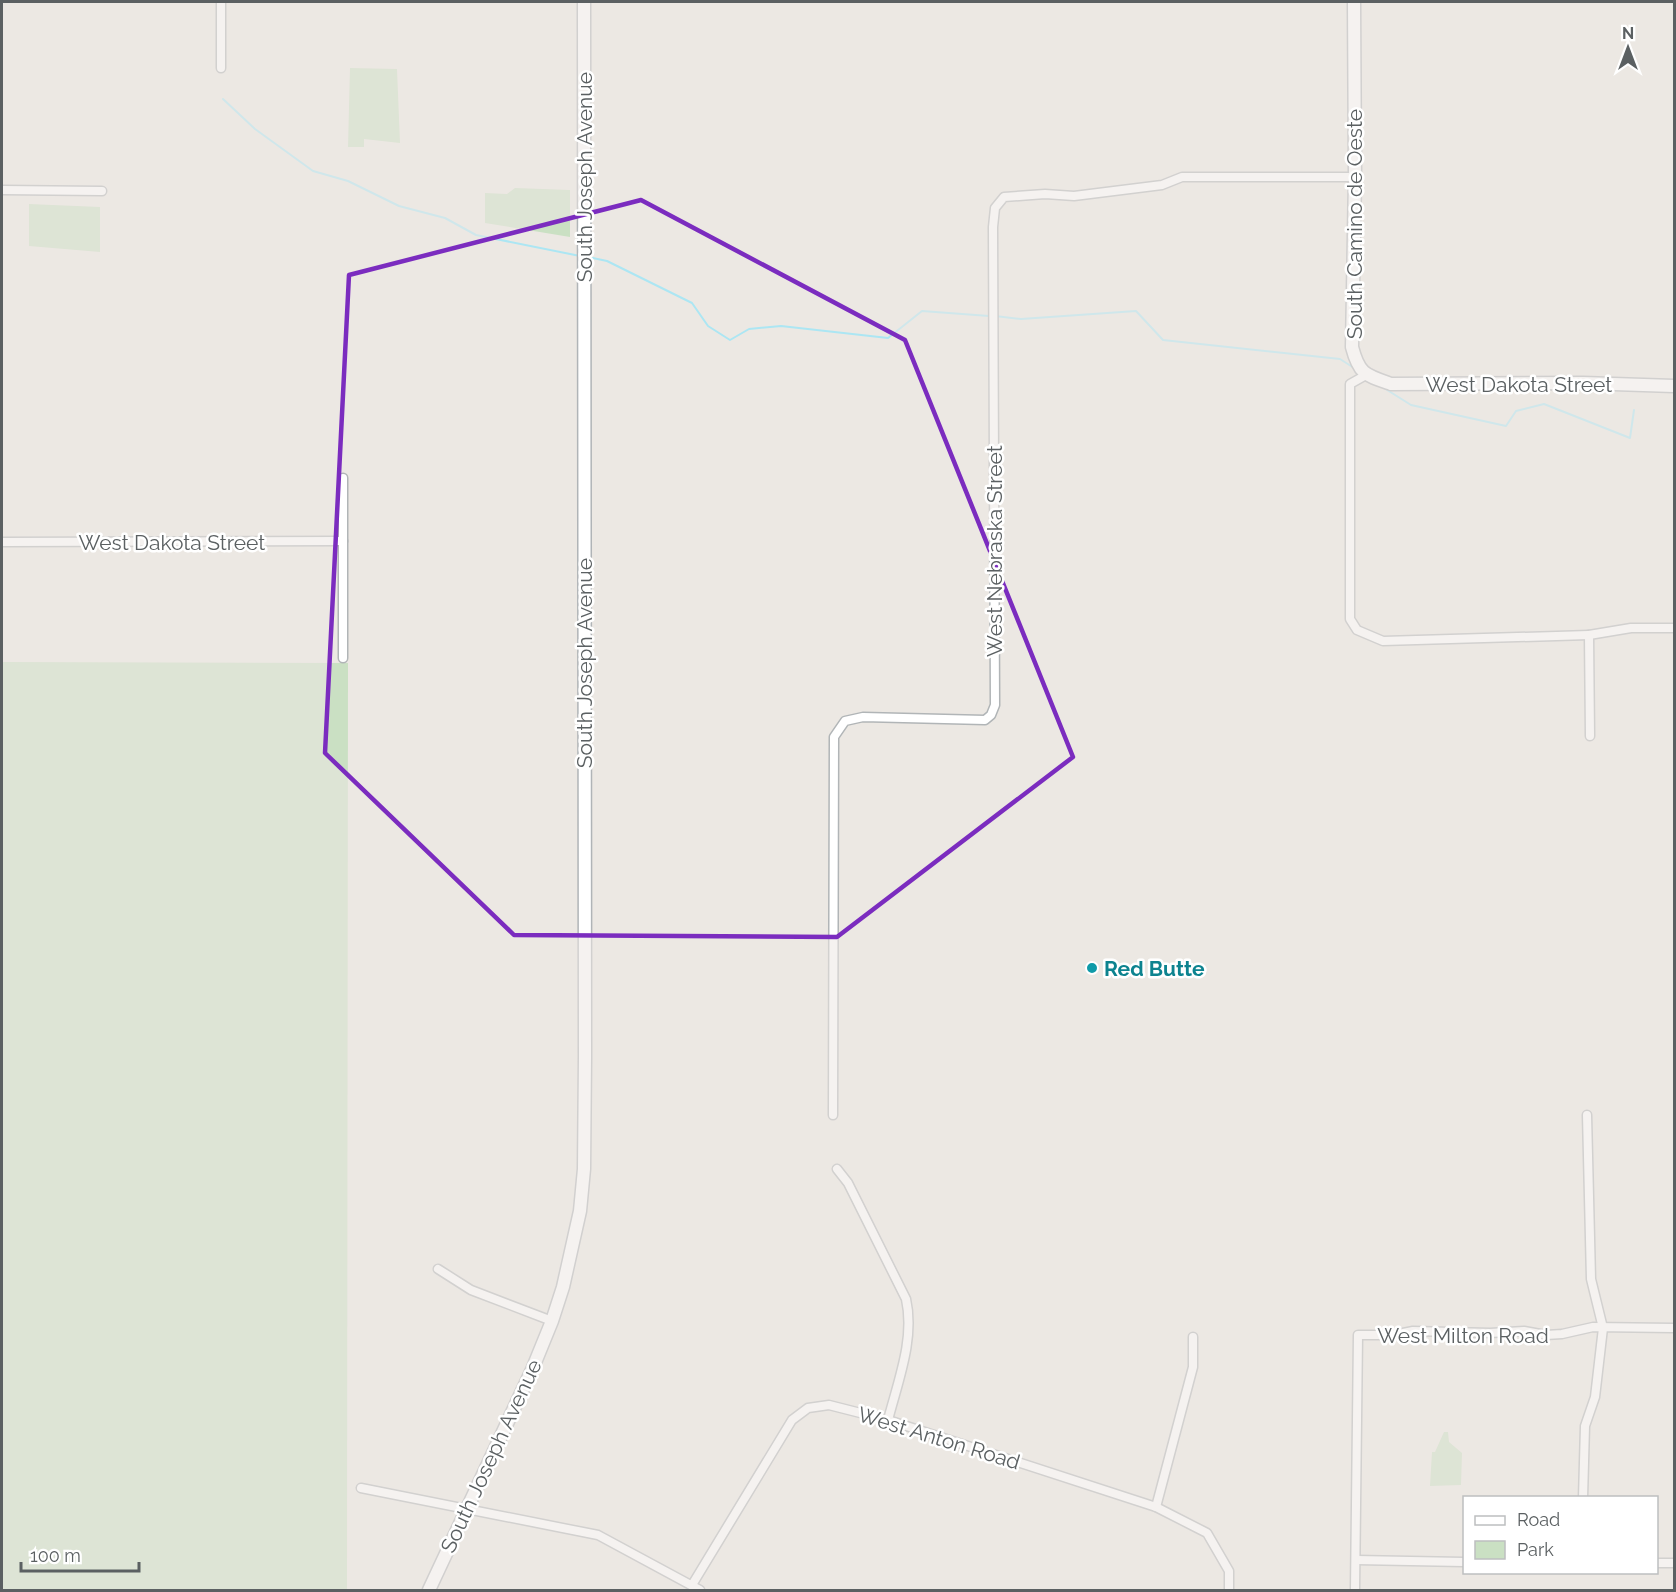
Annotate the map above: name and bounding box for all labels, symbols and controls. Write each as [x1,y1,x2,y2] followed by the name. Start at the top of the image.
[1598,18,1658,78] north arrow
[1622,24,1634,43] text: N
[572,72,597,282] street label: South Joseph Avenue
[1342,109,1367,339] street label: South Camino de Oeste
[1426,372,1612,397] street label: West Dakota Street
[982,445,1007,657] street label: West Nebraska Street
[79,530,265,555] street label: West Dakota Street
[572,558,597,768] street label: South Joseph Avenue
[1104,956,1205,981] place label: Red Butte
[1085,961,1099,975] marker: Red Butte
[1377,1323,1549,1348] street label: West Milton Road
[435,1355,547,1557] street label: South Joseph Avenue
[855,1401,1023,1475] street label: West Anton Road
[1463,1496,1658,1574] legend
[1517,1509,1560,1530] text: Road
[21,1535,140,1573] scale bar
[1517,1539,1554,1560] text: Park
[30,1545,81,1566] text: 100 m

